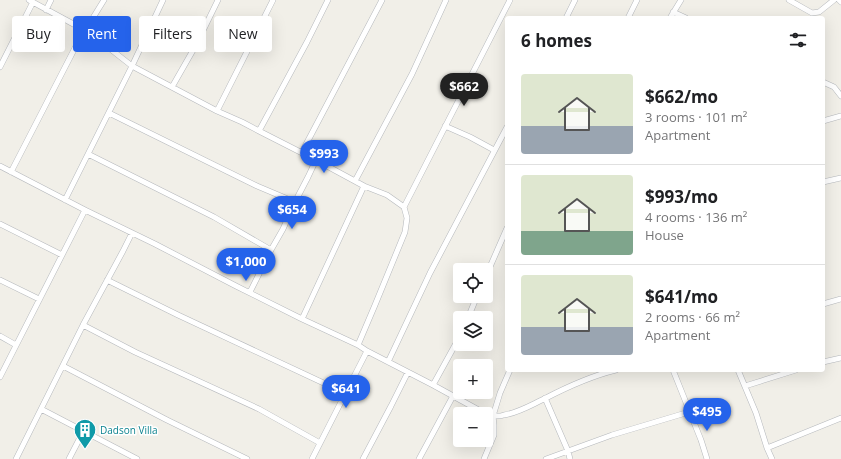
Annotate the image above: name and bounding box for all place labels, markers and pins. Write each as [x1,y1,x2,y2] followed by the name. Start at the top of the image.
[440,73,488,107] pin: $662
[300,140,348,174] pin: $993
[268,196,316,230] pin: $654
[213,248,279,282] pin: $1,000
[322,375,370,409] pin: $641
[683,398,731,432] pin: $495
[72,417,98,450] building icon: Dadson Villa
[100,423,158,437] place label: Dadson Villa

